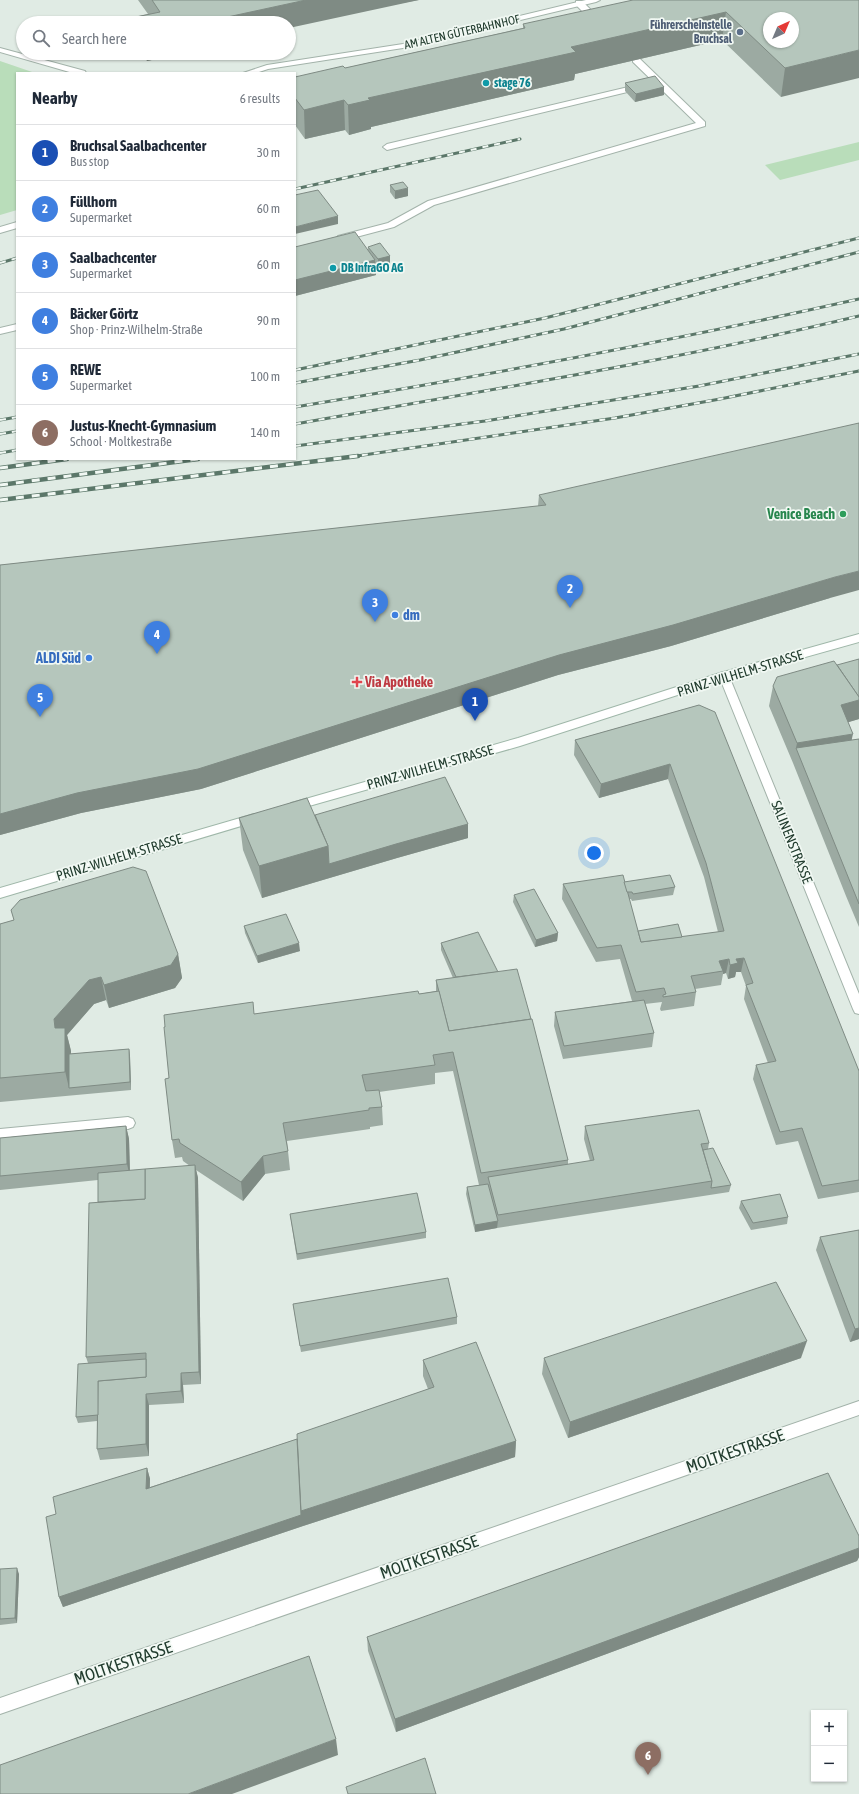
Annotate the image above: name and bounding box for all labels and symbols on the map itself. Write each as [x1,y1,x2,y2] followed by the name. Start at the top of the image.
[403,12,521,52] street label: AM ALTEN GÜTERBAHNHOF
[763,12,799,48] north arrow
[650,18,733,46] place label: Führerscheinstelle Bruchsal
[735,27,745,37] marker: Führerscheinstelle Bruchsal
[494,76,531,90] place label: stage 76
[481,78,491,88] marker: stage 76
[341,261,404,275] place label: DB InfraGO AG
[328,263,338,273] marker: DB InfraGO AG
[766,506,835,522] place label: Venice Beach
[838,509,848,519] marker: Venice Beach
[557,575,583,608] pin: 2
[362,589,388,622] pin: 3
[403,607,420,623] place label: dm
[390,610,400,620] marker: dm
[144,621,170,654] pin: 4
[675,646,805,700] street label: PRINZ-WILHELM-STRASSE
[35,650,81,666] place label: ALDI Süd
[84,653,94,663] marker: ALDI Süd
[364,674,433,690] place label: Via Apotheke
[352,677,362,687] marker: Via Apotheke
[27,684,53,717] pin: 5
[462,688,488,721] pin: 1
[365,741,495,793] street label: PRINZ-WILHELM-STRASSE
[768,798,816,886] street label: SALINENSTRASSE
[54,830,184,884] street label: PRINZ-WILHELM-STRASSE
[584,843,604,863] your location
[683,1425,787,1477] street label: MOLTKESTRASSE
[377,1531,481,1583] street label: MOLTKESTRASSE
[71,1637,175,1689] street label: MOLTKESTRASSE
[635,1742,661,1775] pin: 6

